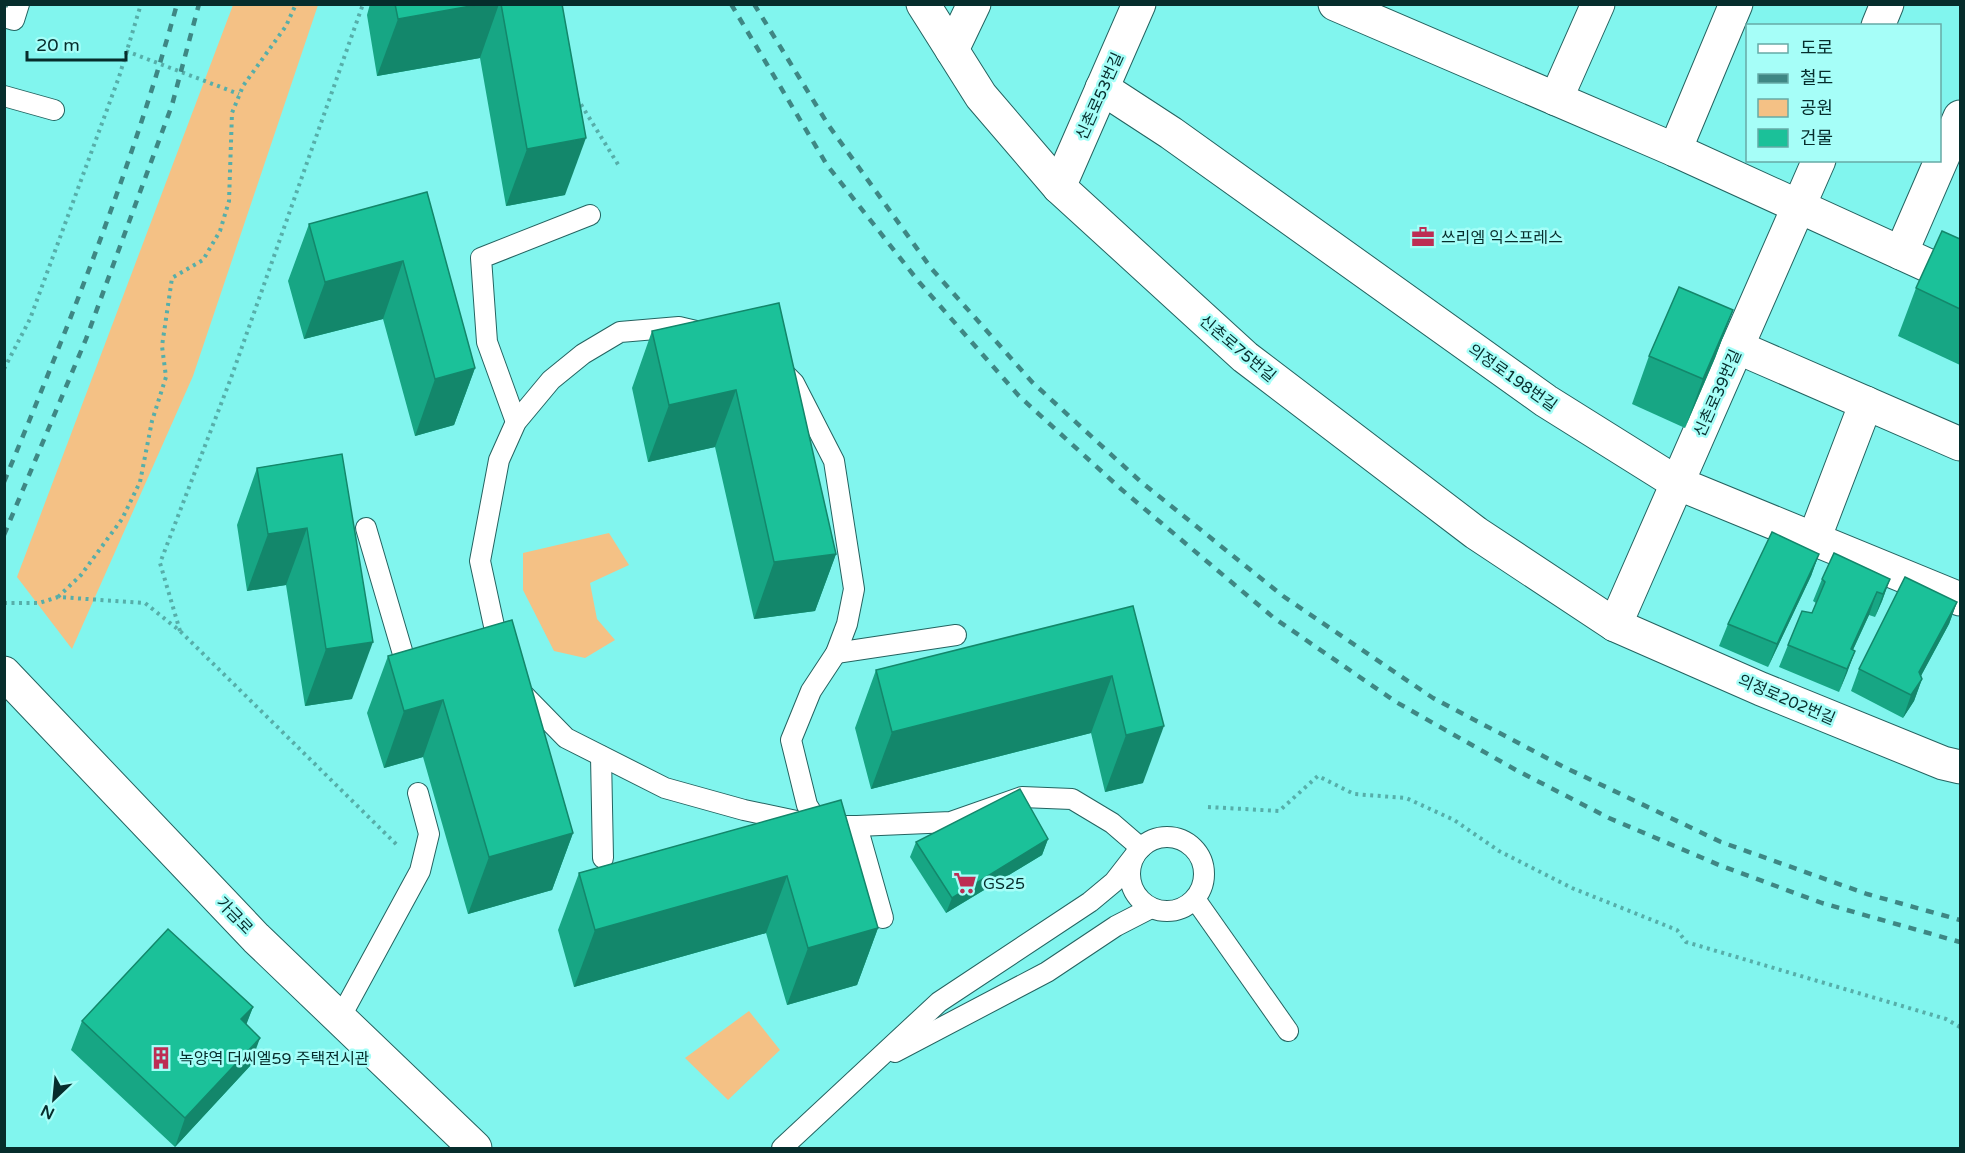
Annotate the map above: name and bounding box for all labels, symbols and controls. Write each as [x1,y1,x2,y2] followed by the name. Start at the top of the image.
[27,24,126,62] scale bar
[1746,24,1941,162] legend
[36,34,80,56] text: 20 m
[1800,37,1833,59] text: 도로
[1072,50,1128,143] street label: 신촌로53번길
[1800,67,1833,89] text: 철도
[1800,97,1833,119] text: 공원
[1800,127,1833,149] text: 건물
[1410,224,1436,250] office icon: 쓰리엠 익스프레스
[1441,228,1563,248] place label: 쓰리엠 익스프레스
[1195,311,1280,387] street label: 신촌로75번길
[1464,340,1561,416] street label: 의정로198번길
[1690,347,1746,440] street label: 신촌로39번길
[1735,670,1838,729] street label: 의정로202번길
[952,870,978,896] supermarket icon: GS25
[983,874,1025,894] place label: GS25
[212,893,257,939] street label: 가금로
[148,1045,174,1071] building icon: 녹양역 더씨엘59 주택전시관
[179,1049,370,1069] place label: 녹양역 더씨엘59 주택전시관
[24,1069,84,1129] north arrow
[38,1100,58,1123] text: N

